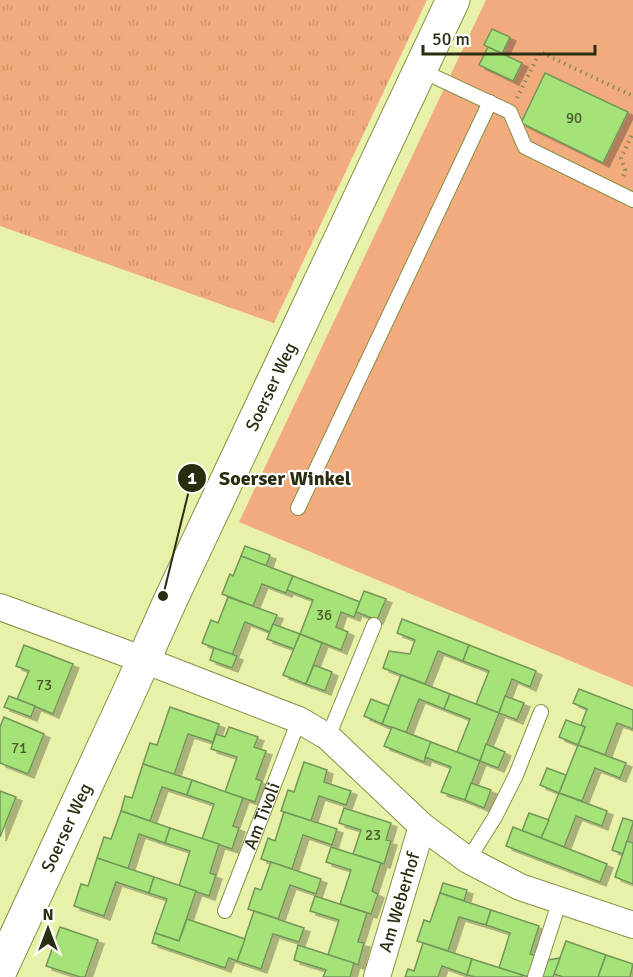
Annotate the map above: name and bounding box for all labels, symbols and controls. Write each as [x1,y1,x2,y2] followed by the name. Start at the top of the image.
[423,18,596,56] scale bar
[432,28,470,50] text: 50 m
[566,109,582,127] house number: 90
[241,339,301,435] street label: Soerser Weg
[177,459,363,497] callout: Soerser Winkel
[219,466,351,491] text: Soerser Winkel
[187,467,197,489] text: 1
[316,606,332,624] house number: 36
[36,676,52,694] house number: 73
[11,739,27,757] house number: 71
[239,779,285,853] street label: Am Tivoli
[36,780,96,876] street label: Soerser Weg
[365,826,381,844] house number: 23
[374,849,425,955] street label: Am Weberhof
[18,899,78,959] north arrow
[42,905,54,925] text: N

